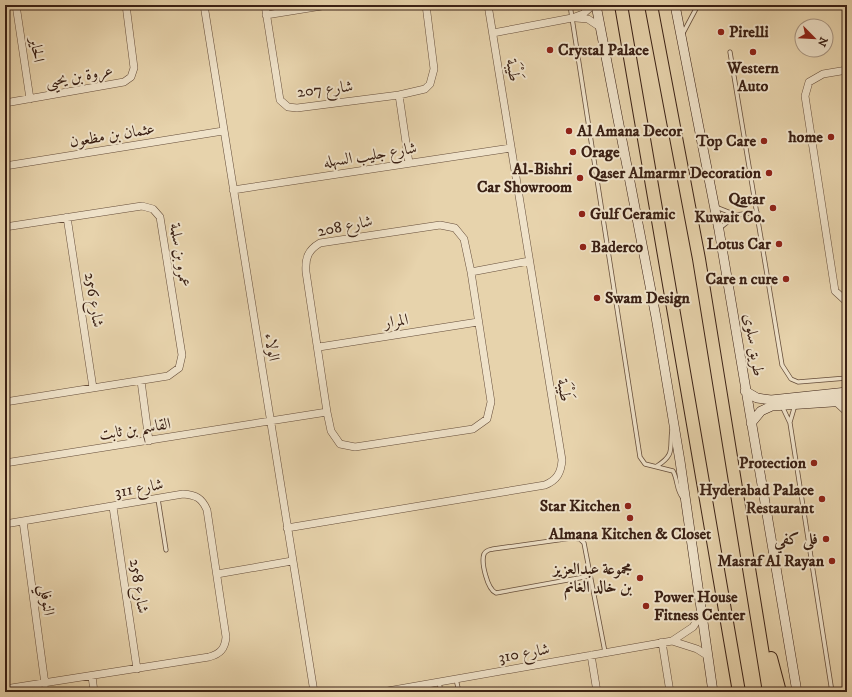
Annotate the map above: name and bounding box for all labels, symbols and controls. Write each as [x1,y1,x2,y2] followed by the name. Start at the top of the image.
[794,18,834,58] north arrow
[729,22,769,42] place label: Pirelli
[716,27,726,37] marker: Pirelli
[25,34,49,64] street label: الحاير
[814,35,830,49] text: N
[558,40,649,60] place label: Crystal Palace
[545,45,555,55] marker: Crystal Palace
[748,47,758,57] marker: Western Auto
[501,57,527,83] street label: طَيْبَة
[726,58,780,96] place label: Western Auto
[44,60,115,95] street label: عروة بن يحيى
[296,76,354,105] street label: شارع 207
[68,118,156,152] street label: عثمان بن مظعون
[576,121,683,141] place label: Al Amana Decor
[564,126,574,136] marker: Al Amana Decor
[787,127,823,147] place label: home
[695,131,756,151] place label: Top Care
[826,132,836,142] marker: home
[759,136,769,146] marker: Top Care
[322,138,419,175] street label: شارع جليب السهله
[581,142,620,162] place label: Orage
[568,147,578,157] marker: Orage
[477,159,572,197] place label: Al-Bishri Car Showroom
[589,163,762,183] place label: Qaser Almarmr Decoration
[764,168,774,178] marker: Qaser Almarmr Decoration
[575,173,585,183] marker: Al-Bishri Car Showroom
[694,189,766,227] place label: Qatar Kuwait Co.
[768,203,778,213] marker: Qatar Kuwait Co.
[590,204,675,224] place label: Gulf Ceramic
[577,209,587,219] marker: Gulf Ceramic
[316,211,375,244] street label: شارع 208
[165,222,195,288] street label: عمرو بن سلمة
[707,234,772,254] place label: Lotus Car
[591,237,643,257] place label: Baderco
[774,239,784,249] marker: Lotus Car
[578,242,588,252] marker: Baderco
[706,269,778,289] place label: Care n cure
[77,271,108,329] street label: شارع 256
[781,274,791,284] marker: Care n cure
[605,288,691,308] place label: Swam Design
[592,293,602,303] marker: Swam Design
[380,309,410,333] street label: المرار
[739,312,769,378] street label: طريق سلوى
[260,332,284,362] street label: الولاء
[552,377,578,403] street label: طَيْبَة
[98,413,173,450] street label: القاسم بن ثابت
[739,453,807,473] place label: Protection
[809,458,819,468] marker: Protection
[113,474,165,505] street label: شارع 311
[699,480,815,518] place label: Hyderabad Palace Restaurant
[817,494,827,504] marker: Hyderabad Palace Restaurant
[540,496,621,516] place label: Star Kitchen
[623,501,633,511] marker: Star Kitchen
[625,513,635,523] marker: Almana Kitchen & Closet
[548,524,712,544] place label: Almana Kitchen & Closet
[773,529,818,554] place label: فلى كفي
[821,534,831,544] marker: فلى كفي
[717,551,825,571] place label: Masraf Al Rayan
[827,556,837,566] marker: Masraf Al Rayan
[122,557,153,615] street label: شارع 258
[551,559,632,601] place label: مجموعة عبدالعزيز بن خالد الغانم
[635,573,645,583] marker: مجموعة عبدالعزيز بن خالد الغانم
[30,583,59,617] street label: النوفلي
[654,587,746,625] place label: Power House Fitness Center
[641,601,651,611] marker: Power House Fitness Center
[497,639,552,670] street label: شارع 310

